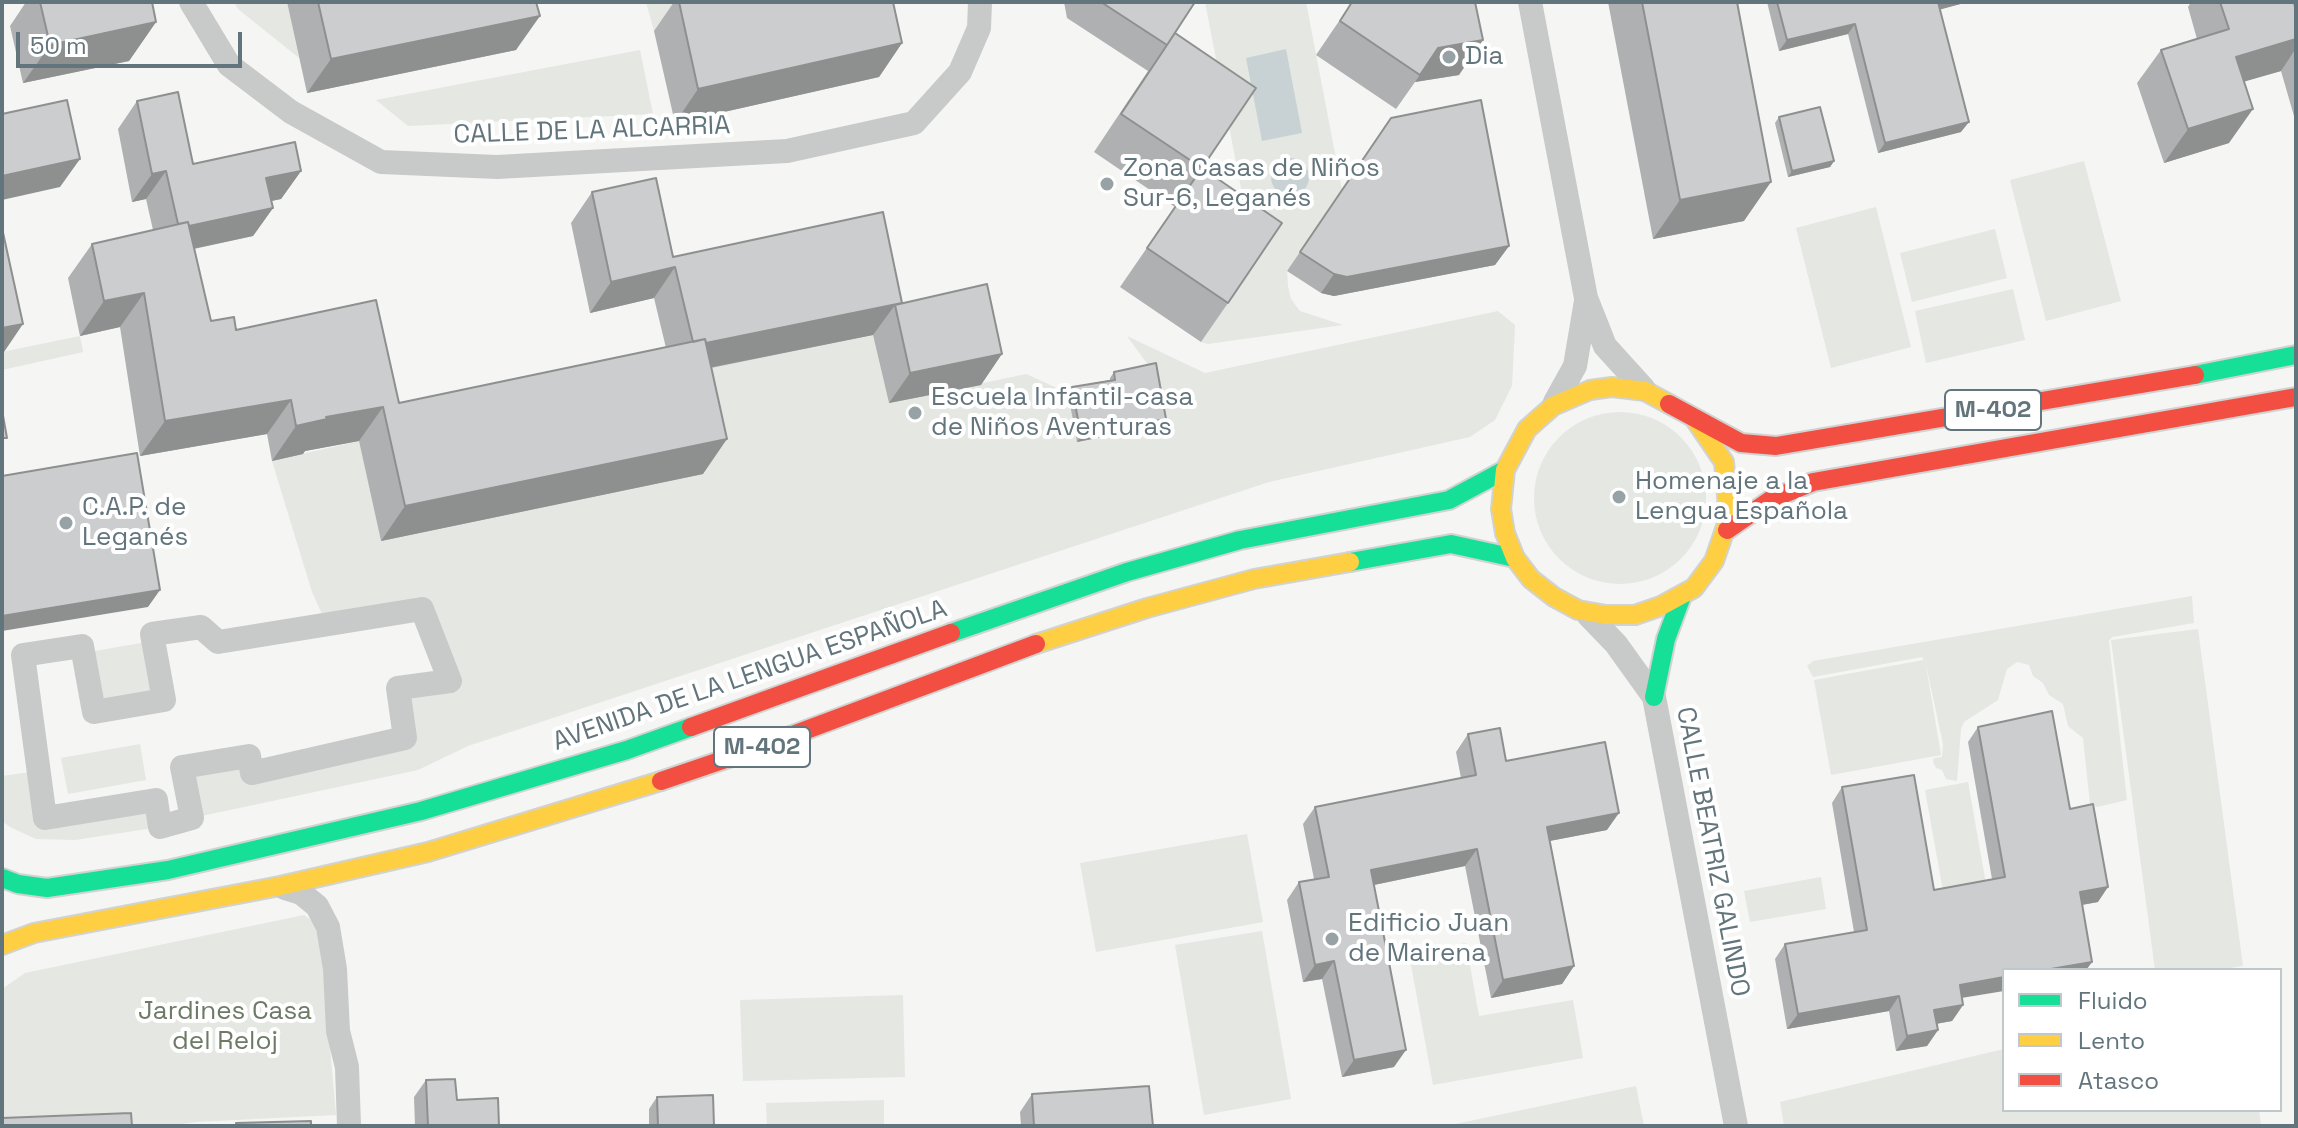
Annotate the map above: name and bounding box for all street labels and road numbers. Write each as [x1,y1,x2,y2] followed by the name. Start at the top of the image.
[453,111,731,151] street label: CALLE DE LA ALCARRIA
[1945,390,2041,430] road number: M-402
[549,594,951,758] street label: AVENIDA DE LA LENGUA ESPAÑOLA
[1669,704,1755,1000] street label: CALLE BEATRIZ GALINDO
[714,727,810,767] road number: M-402

